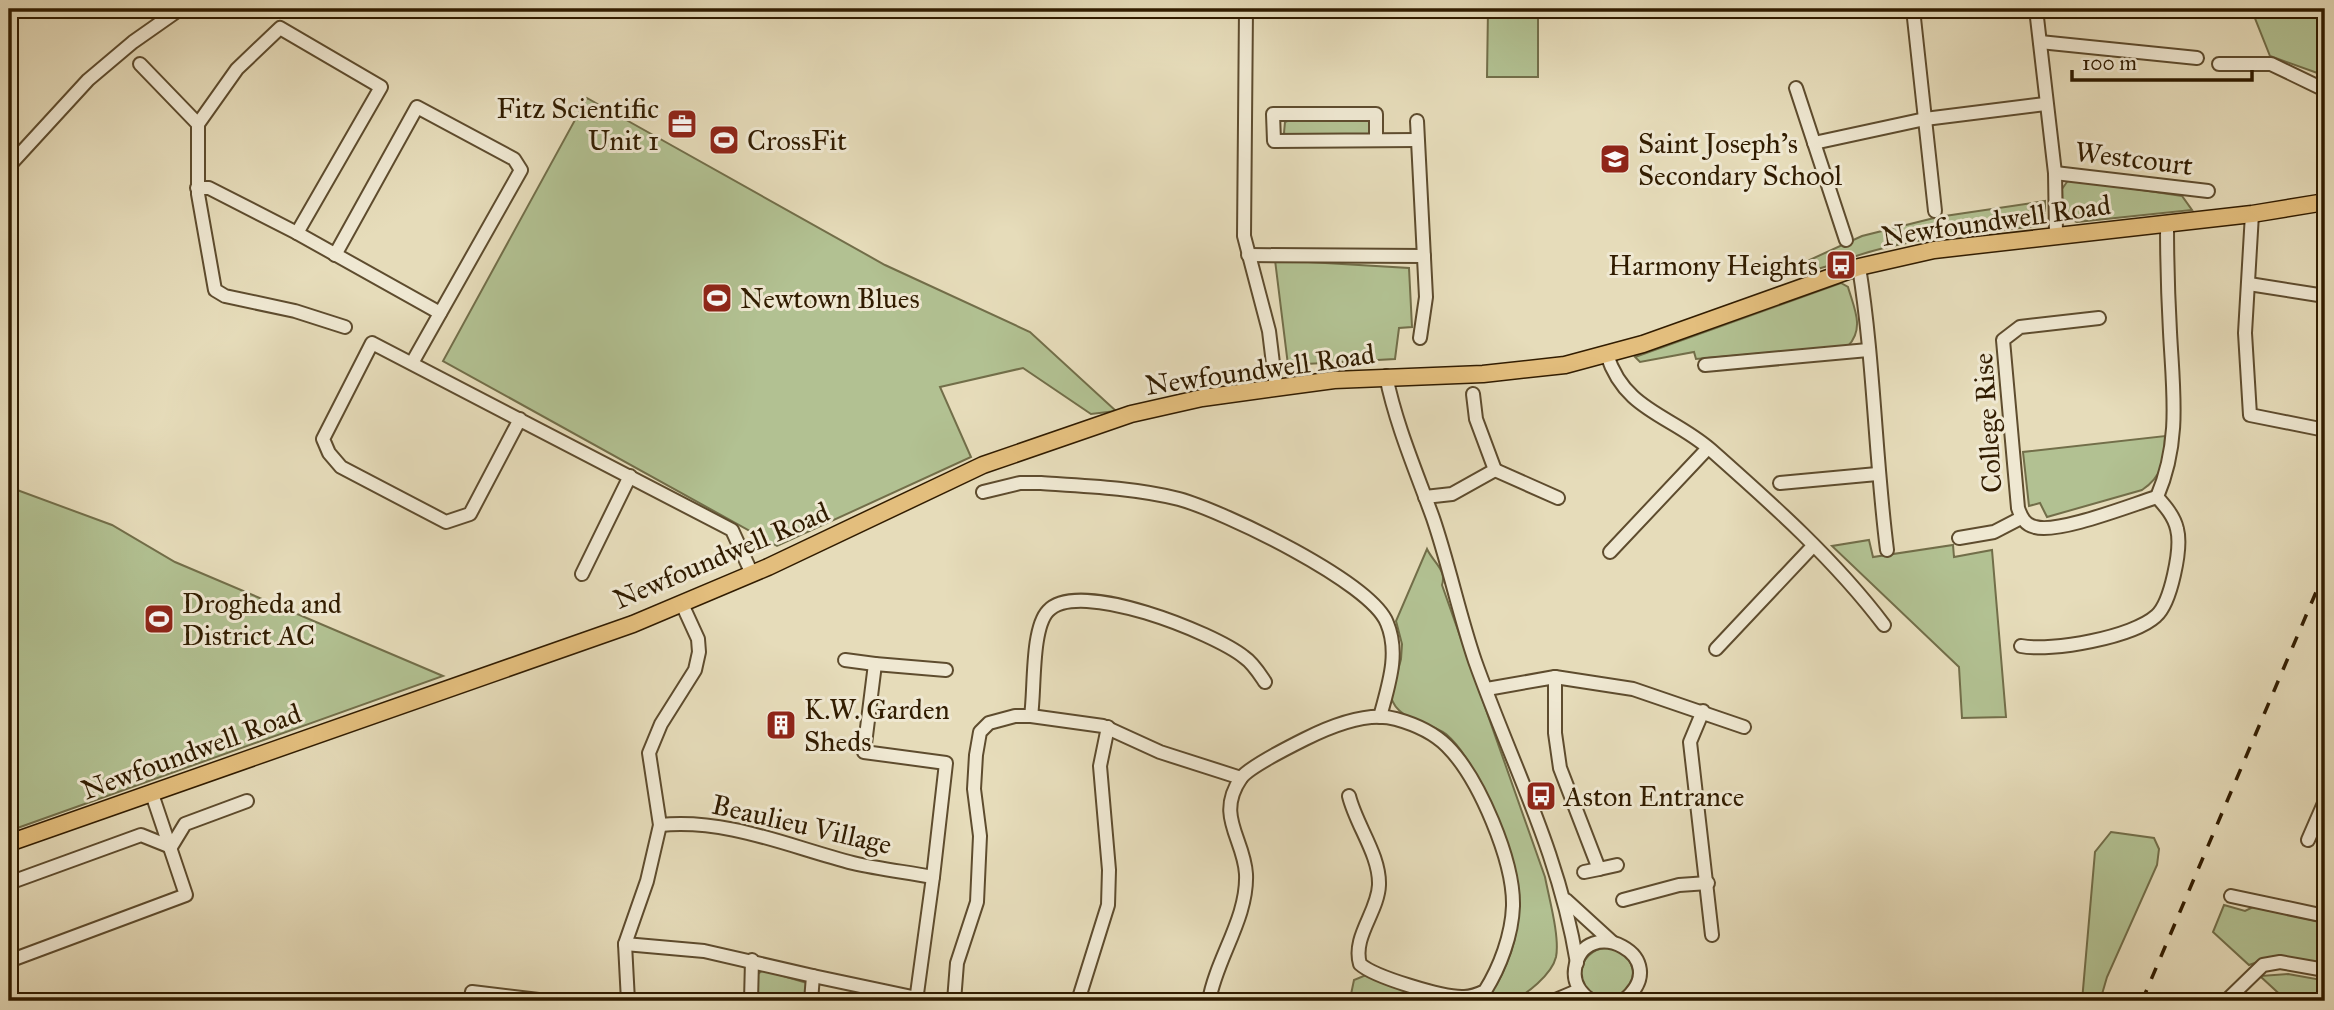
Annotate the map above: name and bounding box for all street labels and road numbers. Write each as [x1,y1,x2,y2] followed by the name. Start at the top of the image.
[2073,134,2195,183] street label: Westcourt
[1879,187,2113,254] street label: Newfoundwell Road
[1143,336,1377,403] street label: Newfoundwell Road
[1965,352,2010,494] street label: College Rise
[608,494,835,617] street label: Newfoundwell Road
[76,695,306,807] street label: Newfoundwell Road
[709,787,895,862] street label: Beaulieu Village

